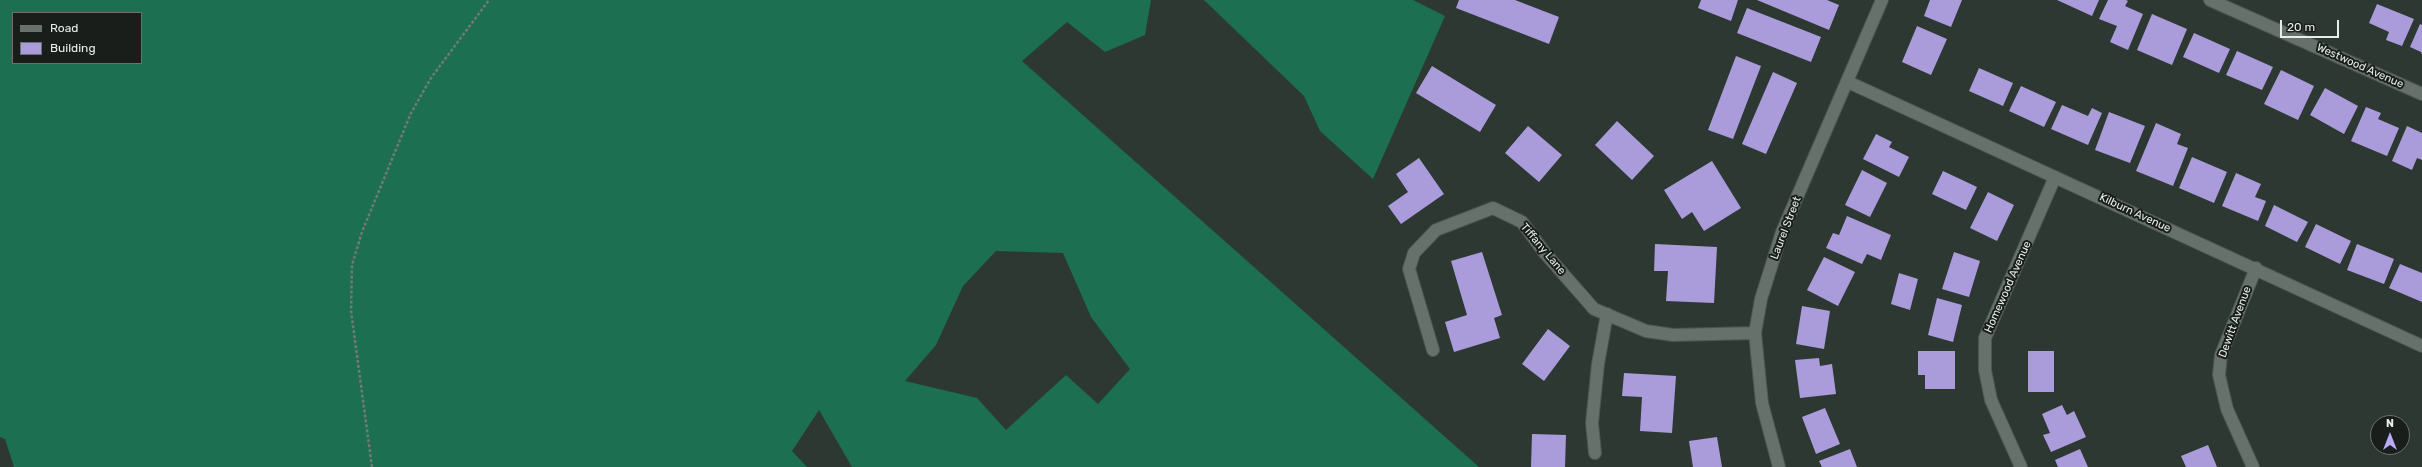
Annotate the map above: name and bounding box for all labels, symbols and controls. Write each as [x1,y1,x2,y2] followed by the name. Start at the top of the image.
[12,12,142,64] legend
[2282,12,2341,38] scale bar
[2287,20,2315,34] text: 20 m
[50,21,78,35] text: Road
[50,41,96,55] text: Building
[2315,41,2405,91] street label: Westwood Avenue
[2097,191,2173,235] street label: Kilburn Avenue
[1768,195,1804,261] street label: Laurel Street
[1518,221,1568,277] street label: Tiffany Lane
[1982,239,2034,335] street label: Homewood Avenue
[2216,285,2254,359] street label: Dewitt Avenue
[2370,415,2410,455] north arrow
[2386,417,2394,430] text: N

